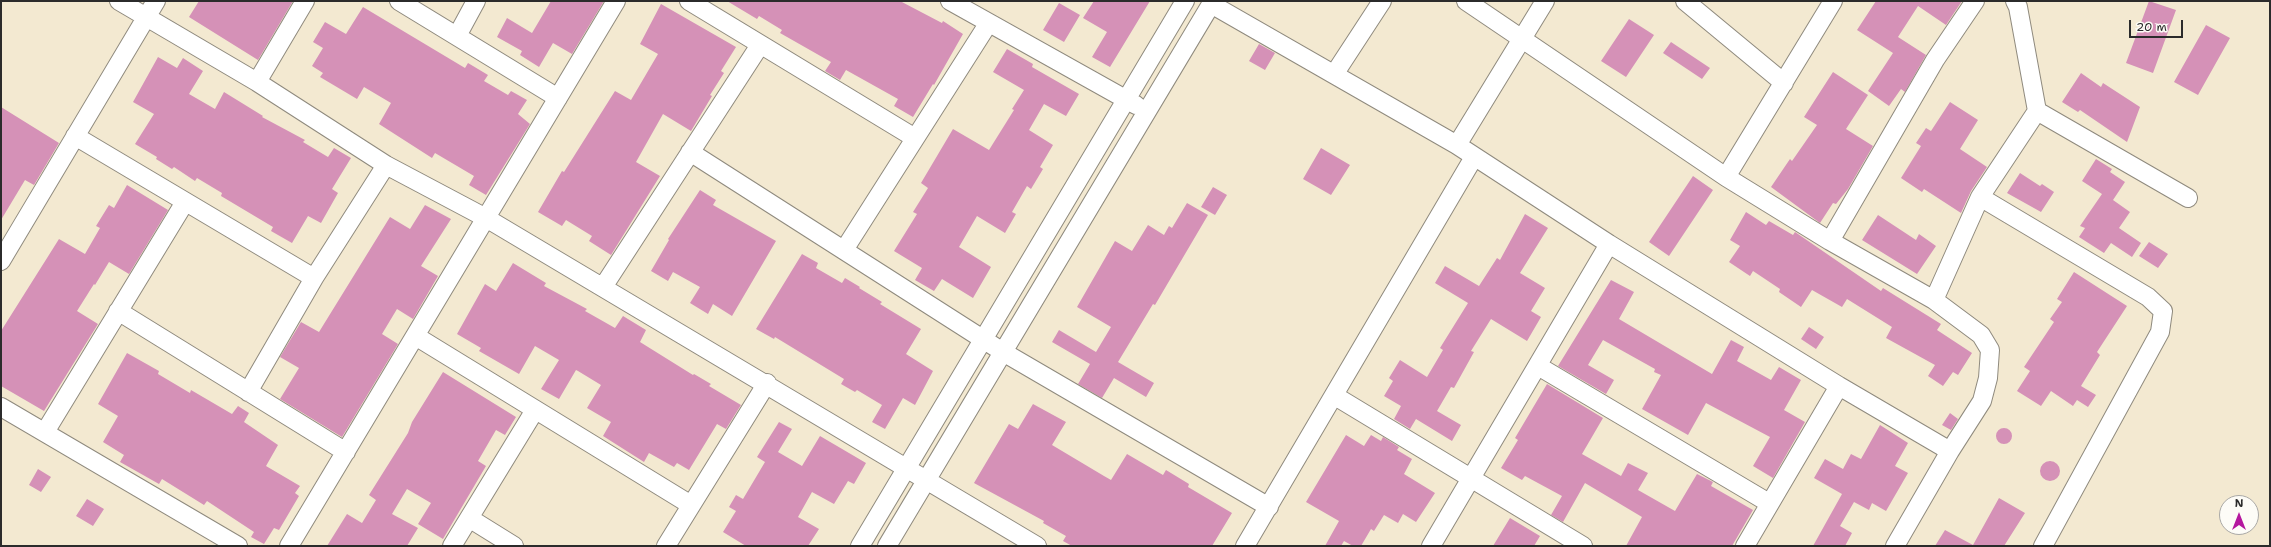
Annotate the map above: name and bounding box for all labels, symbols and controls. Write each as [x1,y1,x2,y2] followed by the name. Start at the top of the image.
[2131,12,2185,38] scale bar
[2136,19,2167,35] text: 20 m
[2219,495,2259,535] north arrow
[2235,496,2243,511] text: N

